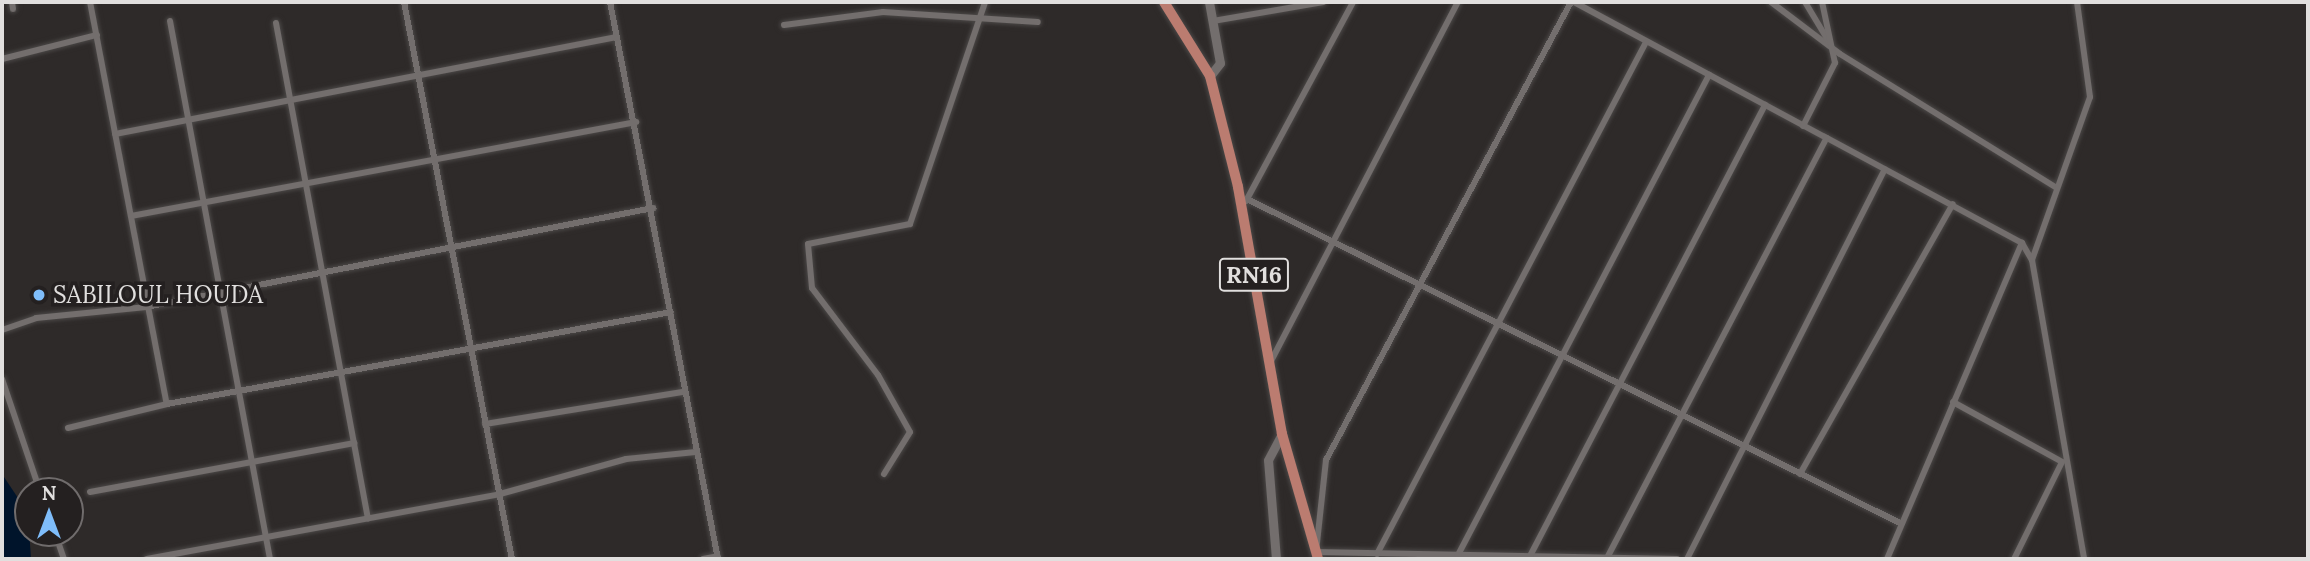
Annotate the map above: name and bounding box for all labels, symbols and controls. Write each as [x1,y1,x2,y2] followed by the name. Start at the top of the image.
[1217,256,1291,294] road number: RN16
[53,281,263,309] place label: SABILOUL HOUDA
[31,287,47,303] marker: SABILOUL HOUDA
[14,477,84,547] north arrow
[42,481,56,505] text: N

